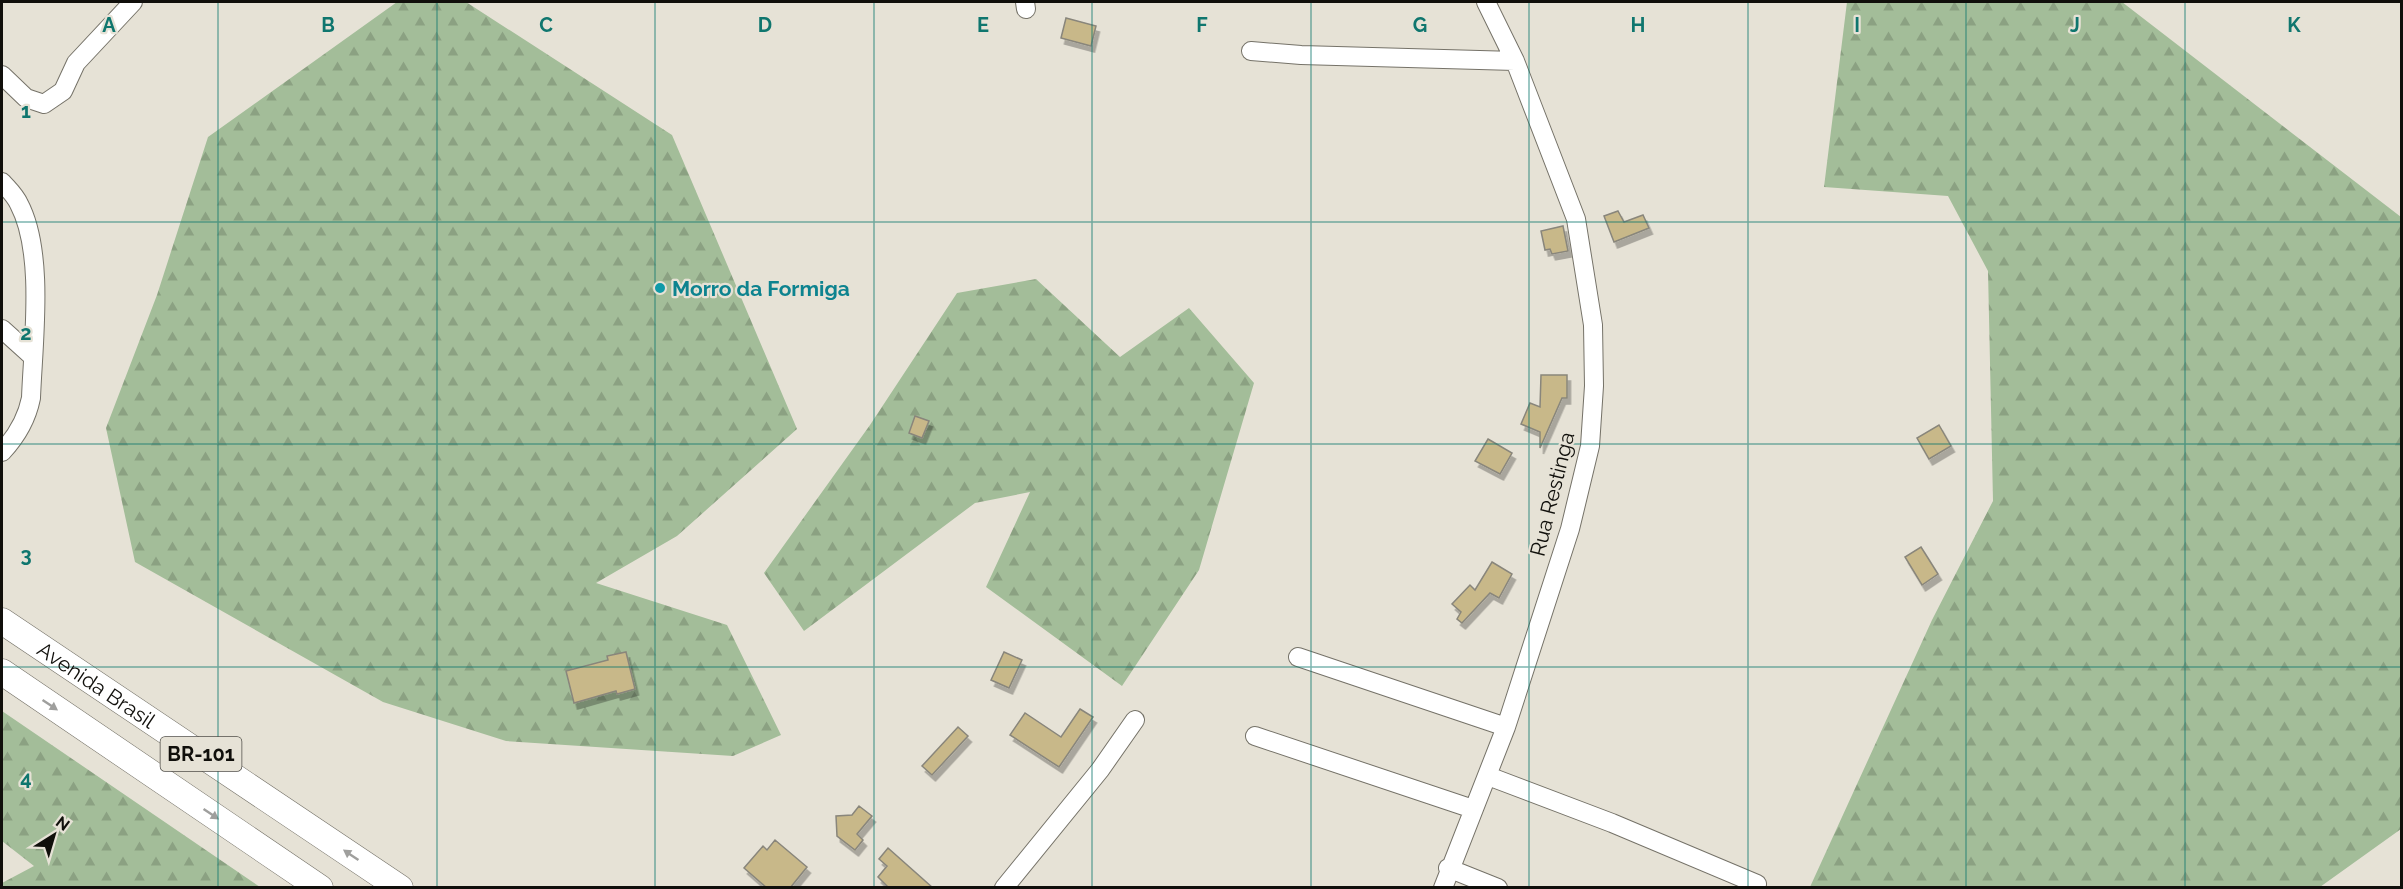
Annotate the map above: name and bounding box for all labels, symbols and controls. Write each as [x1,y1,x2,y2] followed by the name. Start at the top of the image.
[102,13,116,37] text: A
[321,13,335,37] text: B
[539,13,553,37] text: C
[758,13,772,37] text: D
[977,13,989,37] text: E
[1196,13,1208,37] text: F
[1413,13,1427,37] text: G
[1631,13,1645,37] text: H
[1854,13,1860,37] text: I
[2070,13,2080,37] text: J
[2287,13,2301,37] text: K
[21,99,31,123] text: 1
[672,276,850,301] place label: Morro da Formiga
[653,281,667,295] marker: Morro da Formiga
[20,321,32,345] text: 2
[1525,429,1579,559] street label: Rua Restinga
[20,543,32,567] text: 3
[33,636,161,733] street label: Avenida Brasil
[42,699,58,710] one-way arrow
[160,737,242,771] road number: BR-101
[20,766,32,790] text: 4
[24,805,84,865] north arrow
[203,808,219,820] one-way arrow
[52,812,73,835] text: N
[343,850,359,861] one-way arrow

